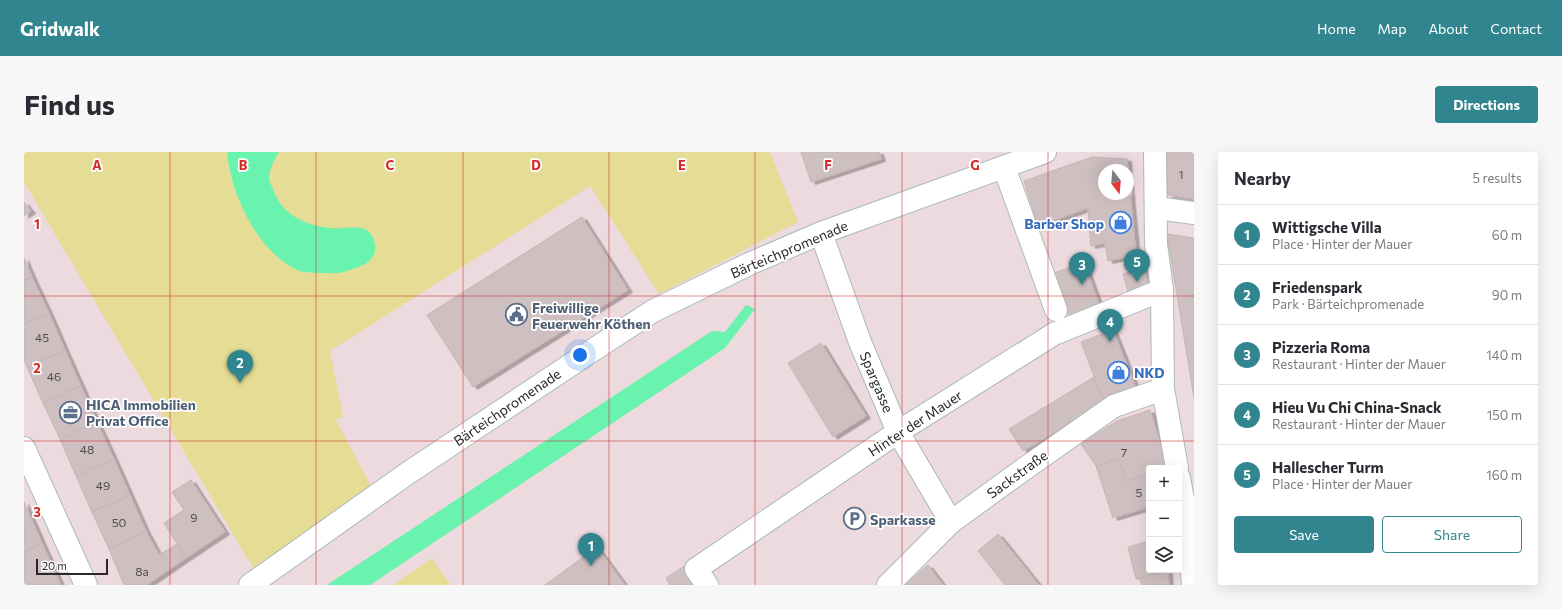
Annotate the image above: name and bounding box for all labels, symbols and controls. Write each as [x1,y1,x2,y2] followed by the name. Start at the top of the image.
[20,17,100,40] text: Gridwalk
[1317,20,1356,37] text: Home
[1378,20,1406,37] text: Map
[1428,20,1468,37] text: About
[1490,20,1542,37] text: Contact
[1435,86,1538,123] button: Directions
[24,87,115,121] text: Find us
[92,157,102,173] text: A
[239,157,248,173] text: B
[386,157,395,173] text: C
[531,157,541,173] text: D
[678,157,686,173] text: E
[824,157,832,173] text: F
[970,157,980,173] text: G
[1098,164,1134,200] north arrow
[1178,167,1184,181] house number: 1
[1234,168,1291,189] text: Nearby
[1472,170,1522,186] text: 5 results
[1107,210,1133,236] shop icon: Barber Shop
[1024,215,1104,232] place label: Barber Shop
[34,216,40,232] text: 1
[728,217,850,281] street label: Bärteichpromenade
[1272,218,1382,236] text: Wittigsche Villa
[1244,227,1250,243] text: 1
[1492,227,1522,243] text: 60 m
[1272,236,1412,252] text: Place · Hinter der Mauer
[1124,249,1150,282] pin: 5
[1069,252,1095,285] pin: 3
[1272,278,1363,296] text: Friedenspark
[1243,287,1251,303] text: 2
[1492,287,1522,303] text: 90 m
[1272,296,1424,312] text: Park · Bärteichpromenade
[532,299,651,332] place label: Freiwillige Feuerwehr Köthen
[504,302,530,328] public building icon: Freiwillige Feuerwehr Köthen
[1097,309,1123,342] pin: 4
[35,330,49,344] house number: 45
[1272,338,1370,356] text: Pizzeria Roma
[570,345,590,365] your location
[1243,347,1251,363] text: 3
[1486,347,1522,363] text: 140 m
[857,349,897,415] street label: Spargasse
[227,350,253,383] pin: 2
[1272,356,1446,372] text: Restaurant · Hinter der Mauer
[1105,359,1131,385] shop icon: NKD
[33,360,41,376] text: 2
[1134,364,1165,381] place label: NKD
[450,365,564,449] street label: Bärteichpromenade
[47,369,61,383] house number: 46
[865,386,965,460] street label: Hinter der Mauer
[86,396,196,429] place label: HICA Immobilien Privat Office
[1272,398,1442,416] text: Hieu Vu Chi China-Snack
[57,399,83,425] office icon: HICA Immobilien Privat Office
[1243,407,1251,423] text: 4
[1487,407,1522,423] text: 150 m
[1272,416,1446,432] text: Restaurant · Hinter der Mauer
[80,442,94,456] house number: 48
[1121,445,1127,459] house number: 7
[983,446,1051,502] street label: Sackstraße
[1272,458,1384,476] text: Hallescher Turm
[1146,465,1182,573] map controls
[1146,465,1182,501] button: +
[1243,467,1251,483] text: 5
[1486,467,1522,483] text: 160 m
[1272,476,1412,492] text: Place · Hinter der Mauer
[96,478,110,492] house number: 49
[1136,485,1143,499] house number: 5
[1146,501,1182,537] button: −
[33,504,41,520] text: 3
[841,506,867,532] parking icon: Sparkasse
[190,510,198,524] house number: 9
[870,511,936,528] place label: Sparkasse
[112,515,127,529] house number: 50
[1234,516,1374,553] button: Save
[1382,516,1522,553] button: Share
[578,533,604,566] pin: 1
[1146,537,1182,573] button: layers
[36,557,108,576] scale bar
[42,559,67,572] text: 20 m
[135,564,149,578] house number: 8a

